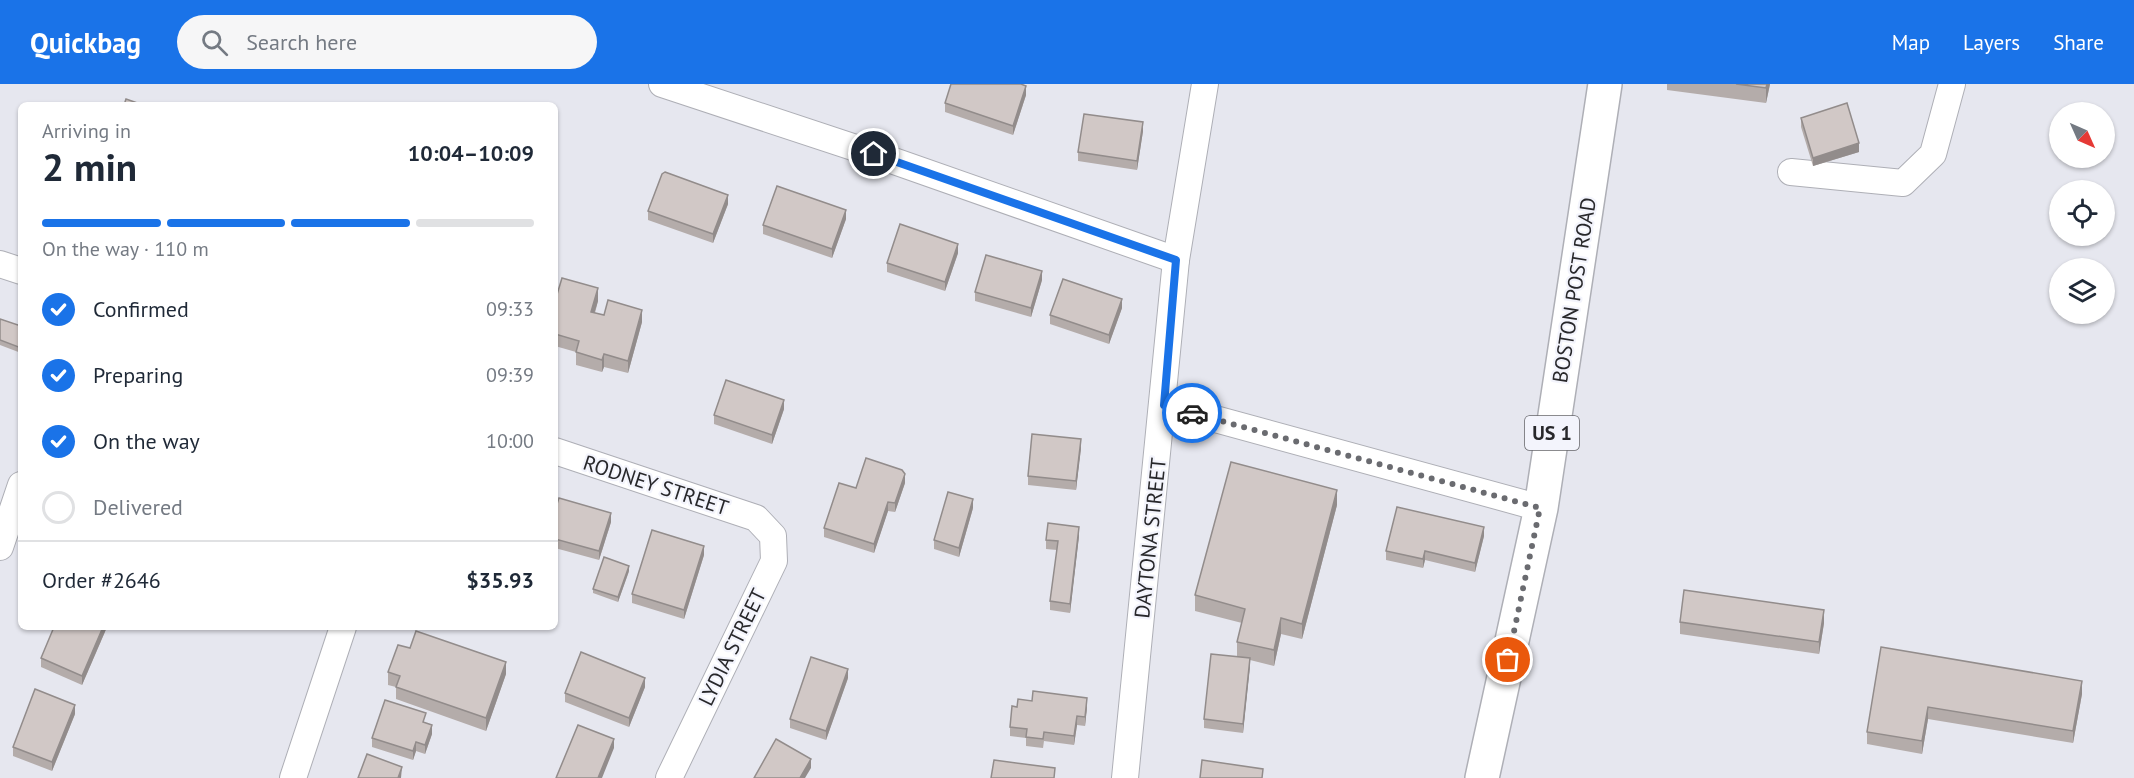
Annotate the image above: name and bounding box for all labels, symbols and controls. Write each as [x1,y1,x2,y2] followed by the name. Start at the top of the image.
[177,15,597,69] search box
[30,24,141,61] text: Quickbag
[198,26,231,59] icon: search
[246,28,357,56] text: Search here
[1892,29,1930,56] text: Map
[1963,29,2020,56] text: Layers
[2053,29,2104,56] text: Share
[2049,102,2115,168] north arrow
[2049,102,2115,324] map controls
[42,118,131,144] text: Arriving in
[848,128,899,179] pin
[857,137,890,170] icon: home
[408,139,534,167] text: 10:04–10:09
[42,141,137,192] text: 2 min
[2049,180,2115,246] button: locate
[1546,195,1602,385] street label: BOSTON POST ROAD
[42,236,209,262] text: On the way · 110 m
[2049,258,2115,324] button: layers
[42,293,75,326] icon: check
[93,295,189,323] text: Confirmed
[486,296,534,322] text: 09:33
[42,359,75,392] icon: check
[93,361,183,389] text: Preparing
[486,362,534,388] text: 09:39
[1162,383,1222,443] courier
[1176,397,1209,430] icon: car
[1525,416,1579,450] road number: US 1
[42,425,75,458] icon: check
[93,427,200,455] text: On the way
[486,428,534,454] text: 10:00
[580,449,732,521] street label: RODNEY STREET
[1128,456,1172,620] street label: DAYTONA STREET
[93,493,183,521] text: Delivered
[42,566,161,594] text: Order #2646
[466,566,534,594] text: $35.93
[692,584,772,710] street label: LYDIA STREET
[1482,634,1533,685] pin
[1491,643,1524,676] icon: bag

